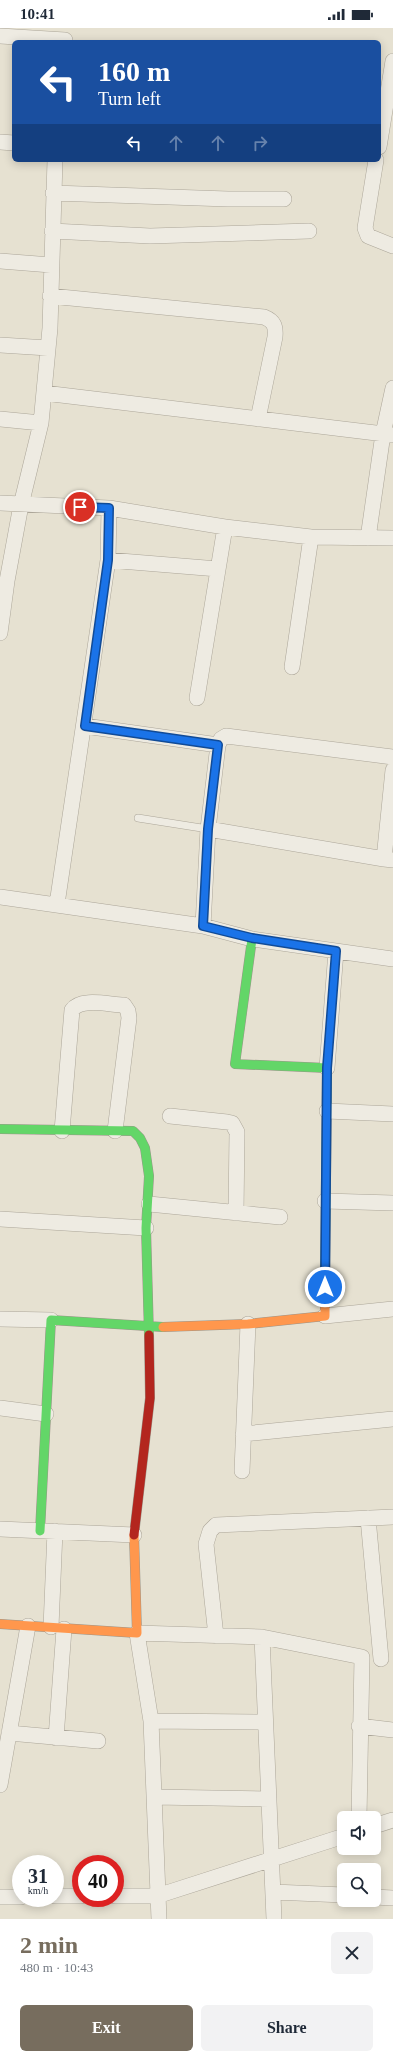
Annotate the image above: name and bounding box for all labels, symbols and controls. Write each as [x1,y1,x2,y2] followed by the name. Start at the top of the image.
[20,6,55,22] text: 10:41
[32,56,84,108] icon: left
[98,56,170,87] text: 160 m
[98,89,161,109] text: Turn left
[123,132,145,154] icon: left
[165,132,187,154] icon: ahead
[207,132,229,154] icon: ahead
[249,132,271,154] icon: right
[63,490,97,524] pin
[69,496,91,518] icon: arrive
[304,1266,346,1308] position arrow
[337,1811,381,1907] map controls
[337,1811,381,1855] button: sound
[72,1855,124,1907] speed limit sign: 40
[337,1863,381,1907] button: search
[28,1865,48,1887] text: 31
[28,1885,48,1896] text: km/h
[20,1932,78,1958] text: 2 min
[331,1932,373,1974] button: close
[20,1960,93,1975] text: 480 m · 10:43
[20,2005,193,2051] button: Exit
[201,2005,373,2051] button: Share

